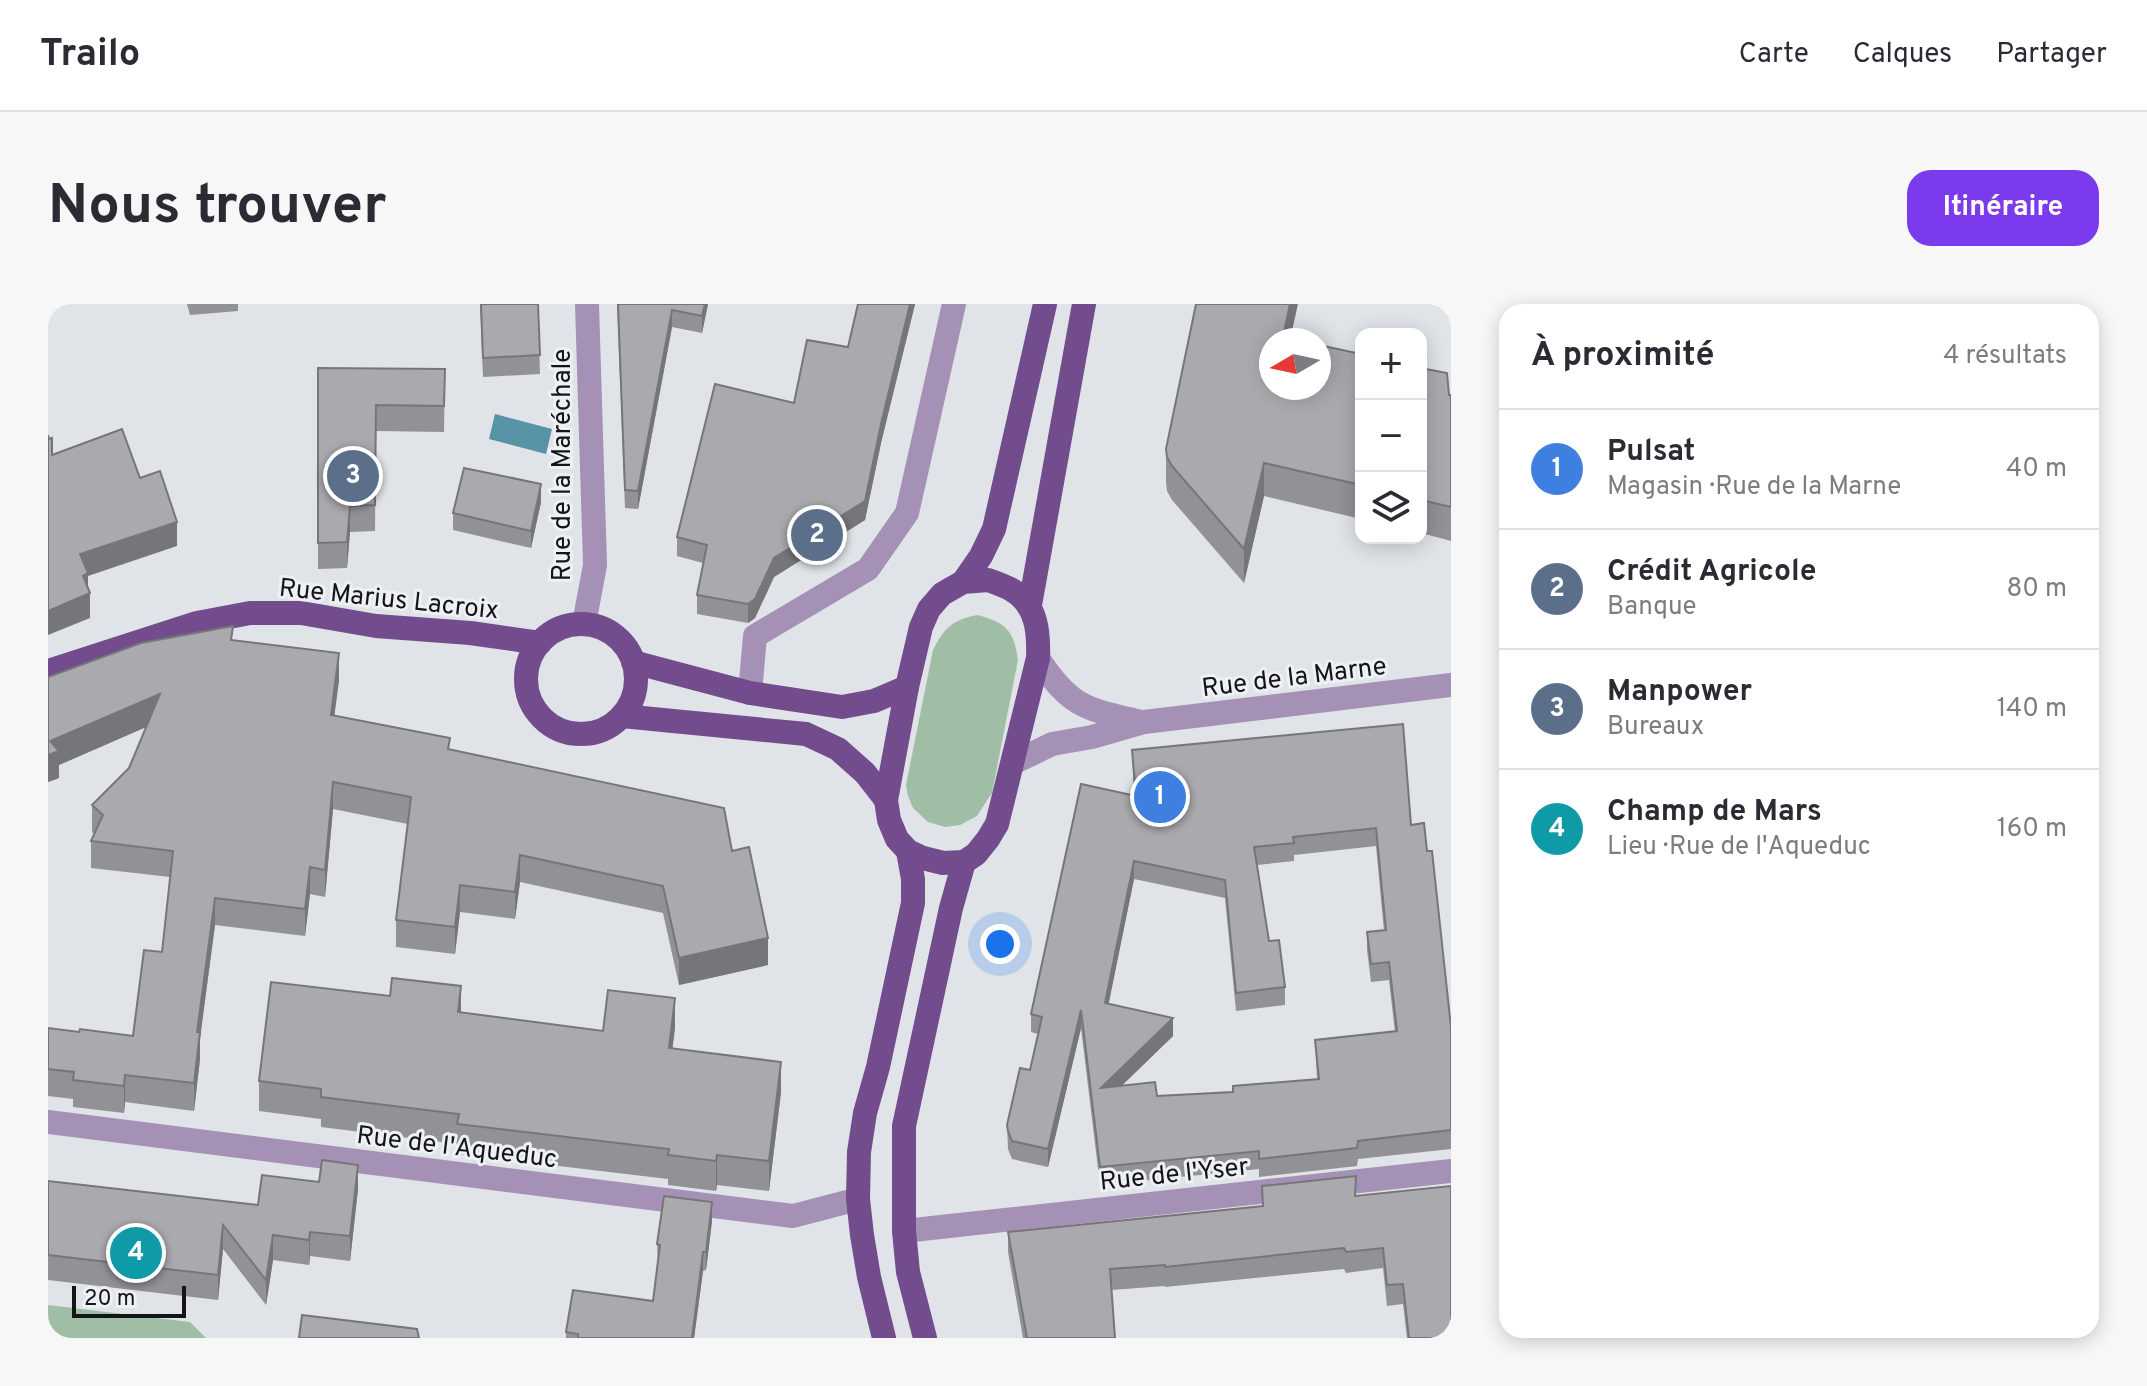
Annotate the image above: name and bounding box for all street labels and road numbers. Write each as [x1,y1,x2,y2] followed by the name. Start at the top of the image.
[547,349,580,581] street label: Rue de la Maréchale
[277,573,500,628] street label: Rue Marius Lacroix
[1200,651,1389,706] street label: Rue de la Marne
[355,1120,559,1177] street label: Rue de l'Aqueduc
[1098,1151,1250,1200] street label: Rue de l'Yser

